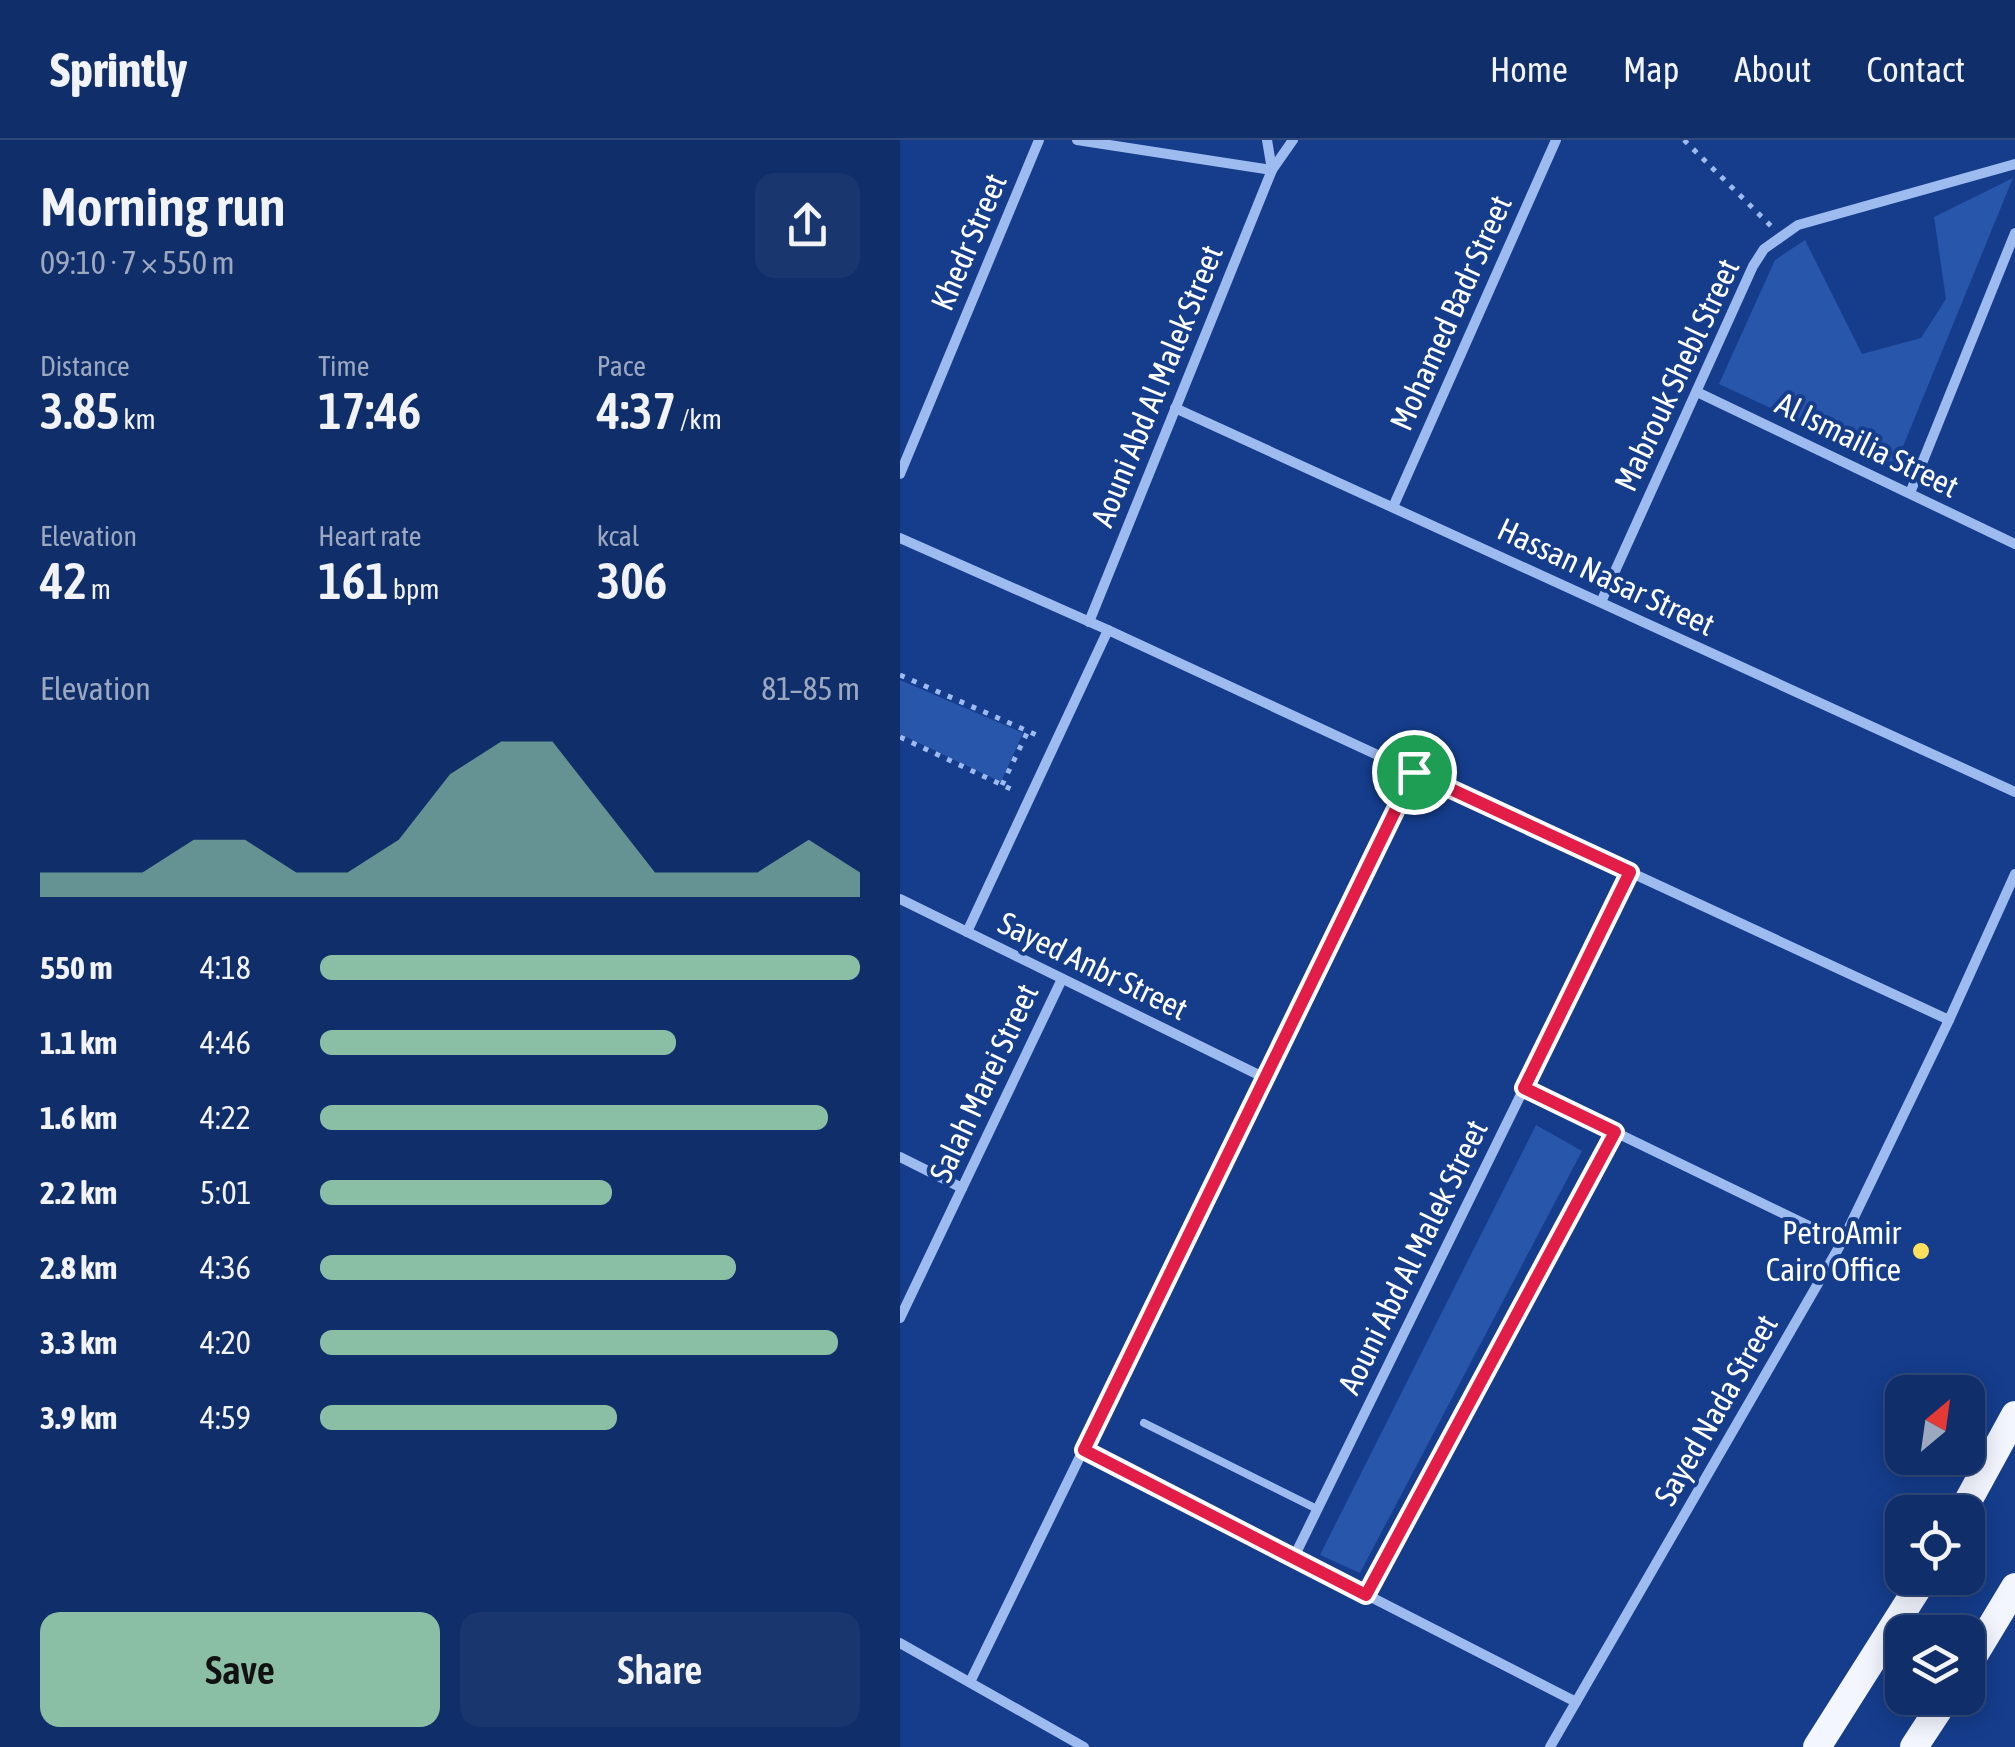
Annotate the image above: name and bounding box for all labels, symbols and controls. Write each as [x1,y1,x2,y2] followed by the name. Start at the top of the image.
[50,42,187,97] text: Sprintly
[1490,49,1568,89] text: Home
[1623,49,1679,89] text: Map
[1734,49,1811,89] text: About
[1866,49,1965,89] text: Contact
[923,168,1014,316] street label: Khedr Street
[755,173,860,278] button: share
[40,175,286,238] text: Morning run
[1382,190,1519,436] street label: Mohamed Badr Street
[1083,240,1230,532] street label: Aouni Abd Al Malek Street
[40,244,234,281] text: 09:10 · 7 × 550 m
[1607,253,1746,497] street label: Mabrouk Shebl Street
[40,350,130,382] text: Distance
[318,350,369,382] text: Time
[597,350,646,382] text: Pace
[40,382,119,440] text: 3.85
[318,382,421,440] text: 17:46
[597,382,676,440] text: 4:37
[1770,384,1965,505] street label: Al Ismailia Street
[119,403,156,435] text: km
[676,403,722,435] text: /km
[1492,510,1720,643] street label: Hassan Nasar Street
[40,520,137,552] text: Elevation
[318,520,421,552] text: Heart rate
[597,520,639,552] text: kcal
[40,552,87,610] text: 42
[318,552,389,610] text: 161
[597,552,667,610] text: 306
[87,573,111,605] text: m
[389,573,439,605] text: bpm
[40,670,151,707] text: Elevation
[761,670,860,707] text: 81–85 m
[1372,730,1457,815] pin
[1387,745,1442,800] icon: arrive
[993,904,1194,1027] street label: Sayed Anbr Street
[40,949,113,986] text: 550 m
[200,949,251,986] text: 4:18
[922,978,1045,1188] street label: Salah Marei Street
[40,1024,117,1061] text: 1.1 km
[200,1024,251,1061] text: 4:46
[40,1099,117,1136] text: 1.6 km
[200,1099,251,1136] text: 4:22
[1330,1114,1495,1400] street label: Aouni Abd Al Malek Street
[40,1174,117,1211] text: 2.2 km
[200,1174,251,1211] text: 5:01
[1766,1214,1902,1288] place label: PetroAmir Cairo Office
[1910,1240,1932,1262] marker: PetroAmir Cairo Office
[40,1249,117,1286] text: 2.8 km
[200,1249,251,1286] text: 4:36
[1646,1308,1785,1511] street label: Sayed Nada Street
[40,1324,117,1361] text: 3.3 km
[200,1324,251,1361] text: 4:20
[1885,1375,1985,1475] north arrow
[1885,1375,1985,1715] map controls
[40,1399,117,1436] text: 3.9 km
[200,1399,251,1436] text: 4:59
[1885,1495,1985,1595] button: locate
[40,1612,440,1727] button: Save
[460,1612,860,1727] button: Share
[1885,1615,1985,1715] button: layers

